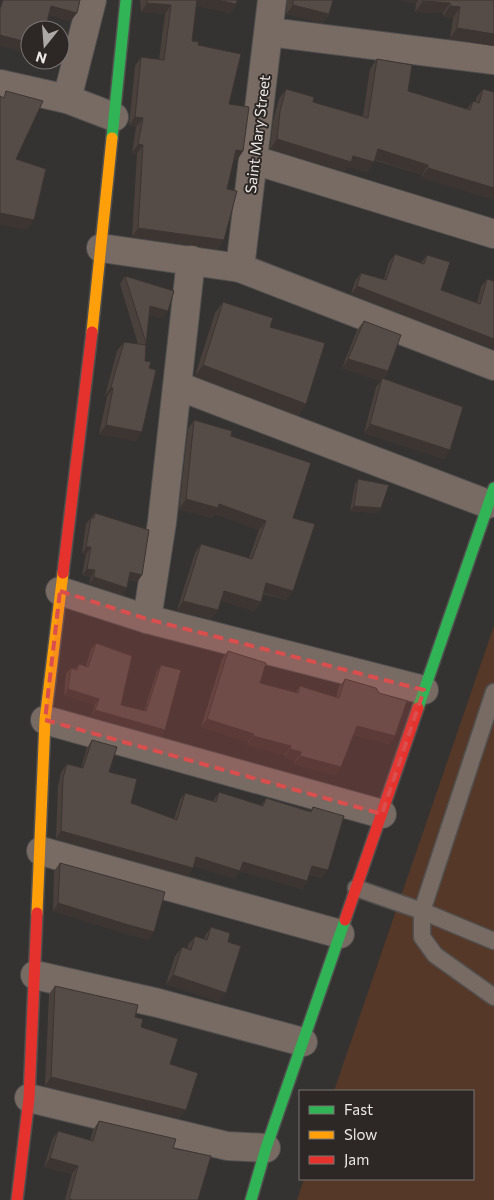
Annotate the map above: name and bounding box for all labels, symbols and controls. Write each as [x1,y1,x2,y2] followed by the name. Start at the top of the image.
[20,20,70,70] north arrow
[34,48,49,68] text: N
[241,74,273,194] street label: Saint Mary Street
[299,1090,474,1180] legend
[344,1100,373,1118] text: Fast
[344,1125,377,1143] text: Slow
[344,1150,369,1168] text: Jam

